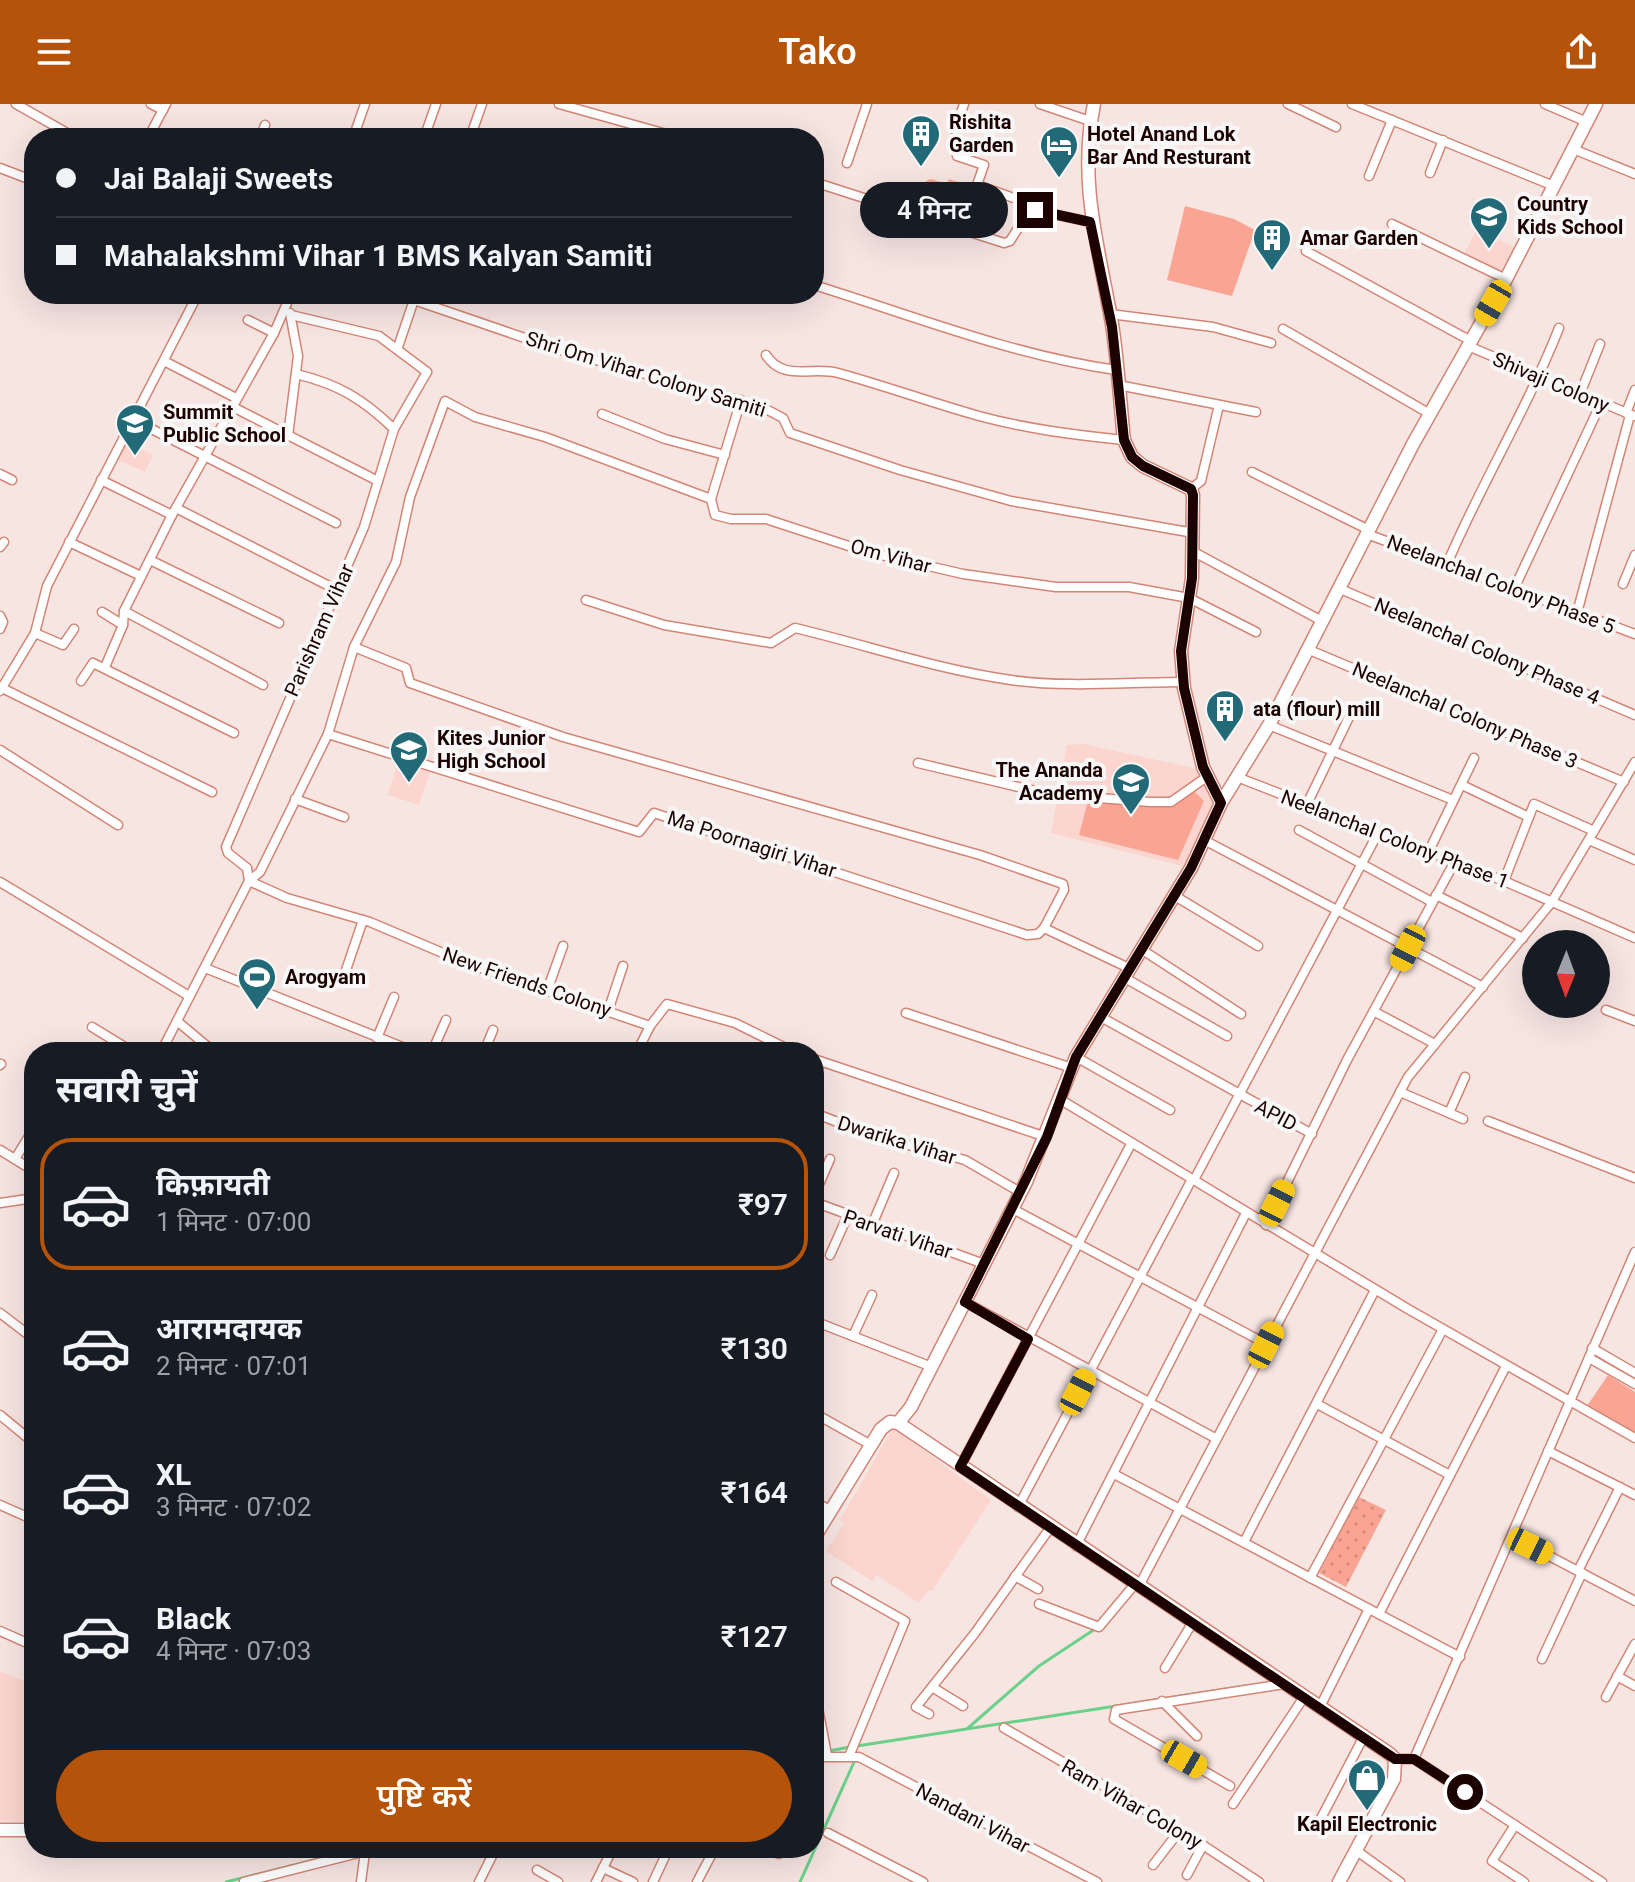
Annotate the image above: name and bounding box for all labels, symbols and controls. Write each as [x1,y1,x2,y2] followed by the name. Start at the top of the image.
[32,30,76,74] icon: menu
[1559,30,1603,74] icon: share
[778,31,857,73] text: Tako
[949,110,1014,157] place label: Rishita Garden
[900,113,942,168] building icon: Rishita Garden
[1087,122,1251,169] place label: Hotel Anand Lok Bar And Resturant
[1038,124,1080,179] hotel icon: Hotel Anand Lok Bar And Resturant
[104,161,333,196] text: Jai Balaji Sweets
[859,182,1007,238] callout: 4 मिनट
[1017,192,1053,228] route end
[1517,192,1623,239] place label: Country Kids School
[897,195,971,225] text: 4 मिनट
[1468,195,1510,250] school or university icon: Country Kids School
[1251,217,1293,272] building icon: Amar Garden
[1300,226,1418,250] place label: Amar Garden
[104,238,652,273] text: Mahalakshmi Vihar 1 BMS Kalyan Samiti
[1471,276,1515,330] car
[523,326,769,422] street label: Shri Om Vihar Colony Samiti
[1489,347,1613,417] street label: Shivaji Colony
[163,400,286,447] place label: Summit Public School
[114,402,156,457] school or university icon: Summit Public School
[1384,529,1618,639] street label: Neelanchal Colony Phase 5
[848,534,934,578] street label: Om Vihar
[279,560,359,700] street label: Parishram Vihar
[1371,593,1603,709] street label: Neelanchal Colony Phase 4
[1349,657,1581,773] street label: Neelanchal Colony Phase 3
[1204,688,1246,743] building icon: ata (flour) mill
[1253,697,1380,721] place label: ata (flour) mill
[437,726,546,773] place label: Kites Junior High School
[388,729,430,784] school or university icon: Kites Junior High School
[995,758,1104,805] place label: The Ananda Academy
[1110,761,1152,816] school or university icon: The Ananda Academy
[1278,784,1512,894] street label: Neelanchal Colony Phase 1
[664,805,840,883] street label: Ma Poornagiri Vihar
[1386,921,1430,975] car
[1522,930,1610,1018] north arrow
[1522,930,1610,1018] map controls
[440,942,615,1022] street label: New Friends Colony
[236,956,278,1011] sports icon: Arogyam
[285,965,366,989] place label: Arogyam
[56,1069,197,1111] text: सवारी चुनें
[1251,1094,1301,1136] street label: APID
[835,1111,959,1170] street label: Dwarika Vihar
[156,1167,270,1202] text: किफ़ायती
[60,1168,132,1240] icon: car
[1256,1176,1298,1230] car
[738,1187,788,1222] text: ₹97
[840,1204,956,1264] street label: Parvati Vihar
[156,1207,311,1237] text: 1 मिनट · 07:00
[156,1311,302,1346] text: आरामदायक
[60,1312,132,1384] icon: car
[1244,1318,1288,1372] car
[721,1331,788,1366] text: ₹130
[156,1351,311,1381] text: 2 मिनट · 07:01
[1056,1365,1100,1419] car
[60,1456,132,1528] icon: car
[156,1457,191,1492] text: XL
[721,1475,788,1510] text: ₹164
[156,1492,311,1522] text: 3 मिनट · 07:02
[1503,1525,1557,1567] car
[60,1600,132,1672] icon: car
[156,1601,231,1636] text: Black
[721,1619,788,1654] text: ₹127
[156,1636,311,1666] text: 4 मिनट · 07:03
[1157,1737,1211,1781] car
[56,1750,792,1842] button: पुष्टि करें
[1058,1754,1207,1854] street label: Ram Vihar Colony
[1346,1757,1388,1812] shop icon: Kapil Electronic
[1447,1774,1483,1810] route start
[912,1778,1034,1858] street label: Nandani Vihar
[1297,1812,1437,1836] place label: Kapil Electronic

